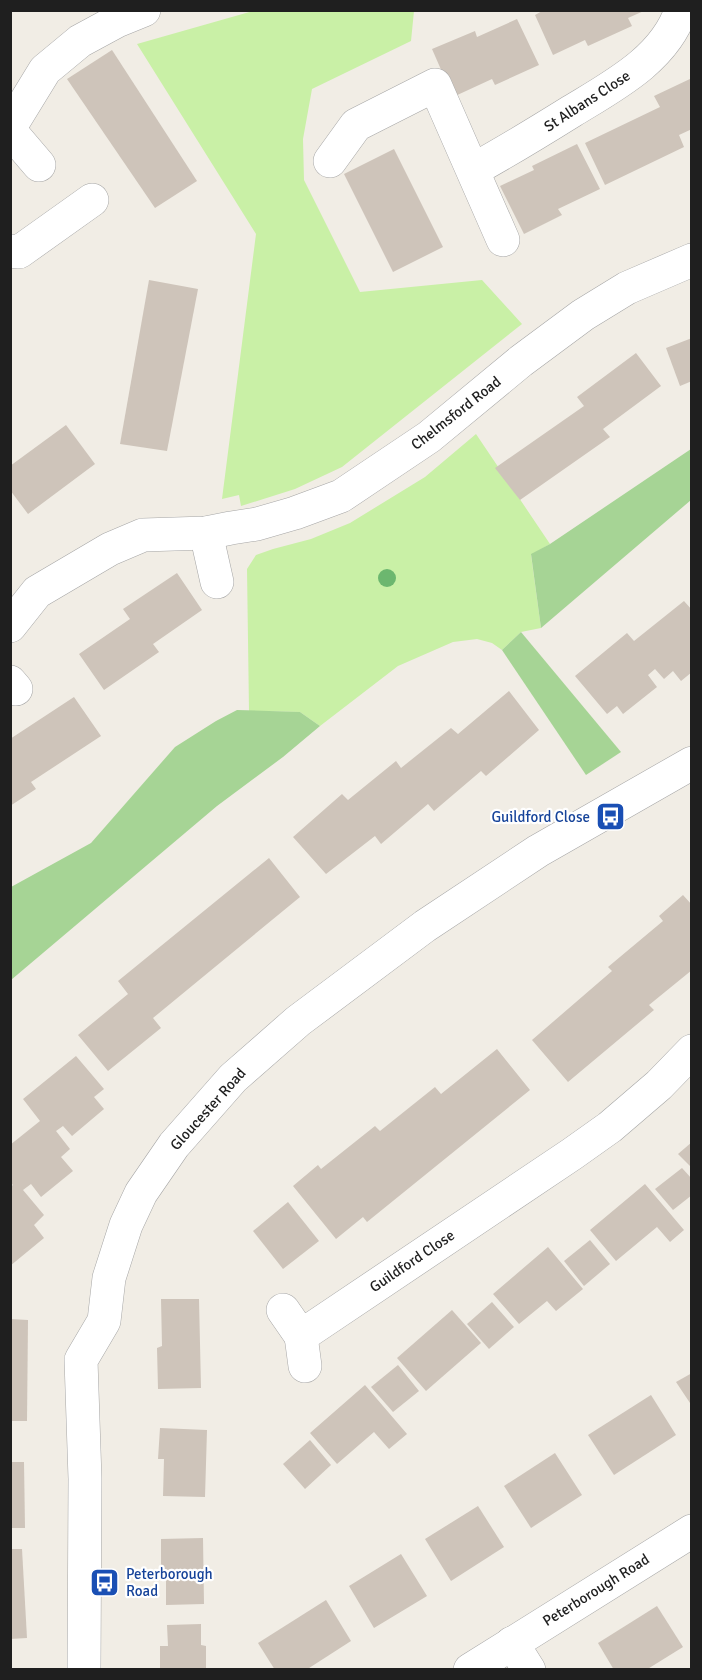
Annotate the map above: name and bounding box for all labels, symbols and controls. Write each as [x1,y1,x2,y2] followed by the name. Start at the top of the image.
[541,66,633,136] street label: St Albans Close
[407,372,505,454] street label: Chelmsford Road
[595,801,627,833] bus stop icon: Guildford Close
[491,808,590,826] place label: Guildford Close
[166,1064,250,1154] street label: Gloucester Road
[366,1226,458,1296] street label: Guildford Close
[539,1550,653,1630] street label: Peterborough Road
[126,1565,213,1600] place label: Peterborough Road
[89,1567,121,1599] bus stop icon: Peterborough Road

